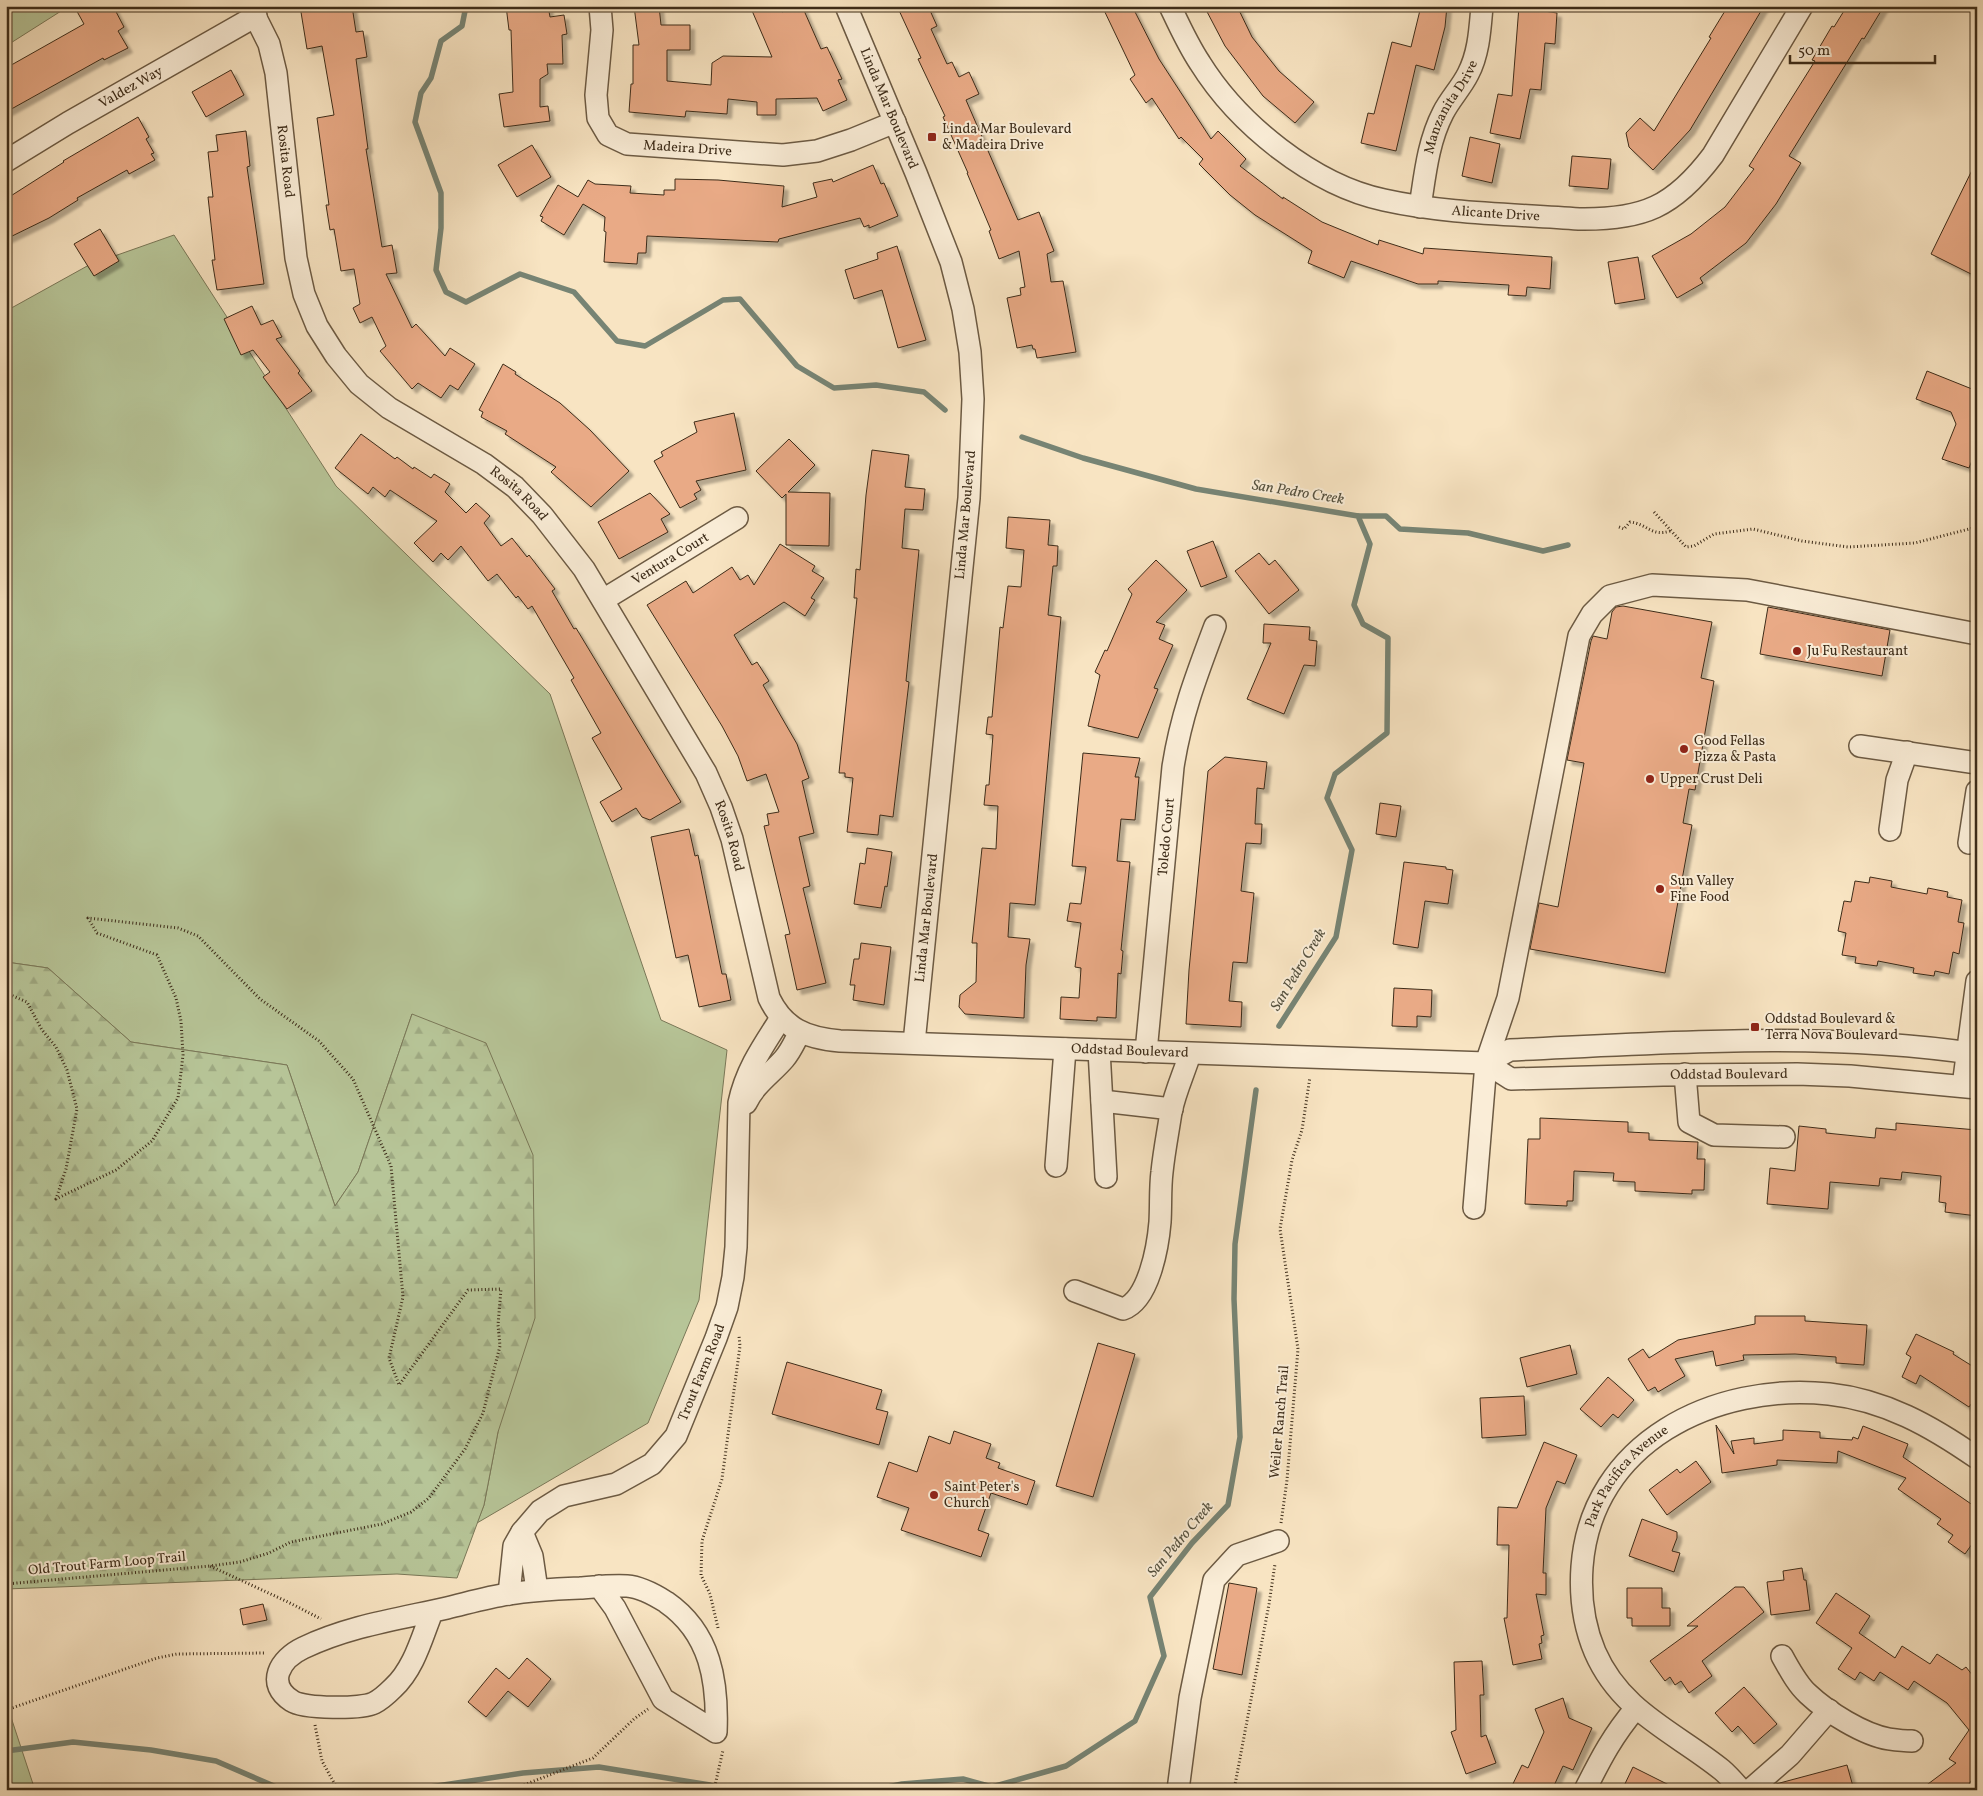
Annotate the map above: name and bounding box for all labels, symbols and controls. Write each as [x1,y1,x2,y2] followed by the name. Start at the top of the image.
[1790,32,1936,64] scale bar
[1798,41,1830,62] text: 50 m
[855,45,923,172] street label: Linda Mar Boulevard
[1420,57,1483,156] street label: Manzanita Drive
[95,61,167,113] street label: Valdez Way
[942,120,1072,155] place label: Linda Mar Boulevard & Madeira Drive
[272,124,299,199] street label: Rosita Road
[926,131,938,143] marker: Linda Mar Boulevard & Madeira Drive
[643,136,733,161] street label: Madeira Drive
[1451,201,1541,226] street label: Alicante Drive
[951,450,981,580] street label: Linda Mar Boulevard
[486,462,553,525] street label: Rosita Road
[1250,475,1346,511] water label: San Pedro Creek
[628,528,713,590] street label: Ventura Court
[1807,642,1908,661] place label: Ju Fu Restaurant
[1791,645,1803,657] marker: Ju Fu Restaurant
[1694,732,1776,767] place label: Good Fellas Pizza & Pasta
[1678,743,1690,755] marker: Good Fellas Pizza & Pasta
[1660,770,1763,789] place label: Upper Crust Deli
[1644,773,1656,785] marker: Upper Crust Deli
[710,797,749,873] street label: Rosita Road
[1153,797,1180,877] street label: Toledo Court
[911,852,943,983] street label: Linda Mar Boulevard
[1670,872,1735,907] place label: Sun Valley Fine Food
[1654,883,1666,895] marker: Sun Valley Fine Food
[1266,925,1332,1015] water label: San Pedro Creek
[1765,1010,1898,1045] place label: Oddstad Boulevard & Terra Nova Boulevard
[1749,1021,1761,1033] marker: Oddstad Boulevard & Terra Nova Boulevard
[1071,1039,1189,1062] street label: Oddstad Boulevard
[1670,1065,1788,1084] street label: Oddstad Boulevard
[674,1321,730,1424] street label: Trout Farm Road
[1266,1365,1294,1479] street label: Weiler Ranch Trail
[1580,1420,1672,1530] street label: Park Pacifica Avenue
[944,1478,1020,1513] place label: Saint Peter's Church
[928,1489,940,1501] marker: Saint Peter's Church
[1143,1498,1219,1582] water label: San Pedro Creek
[27,1548,187,1580] street label: Old Trout Farm Loop Trail

